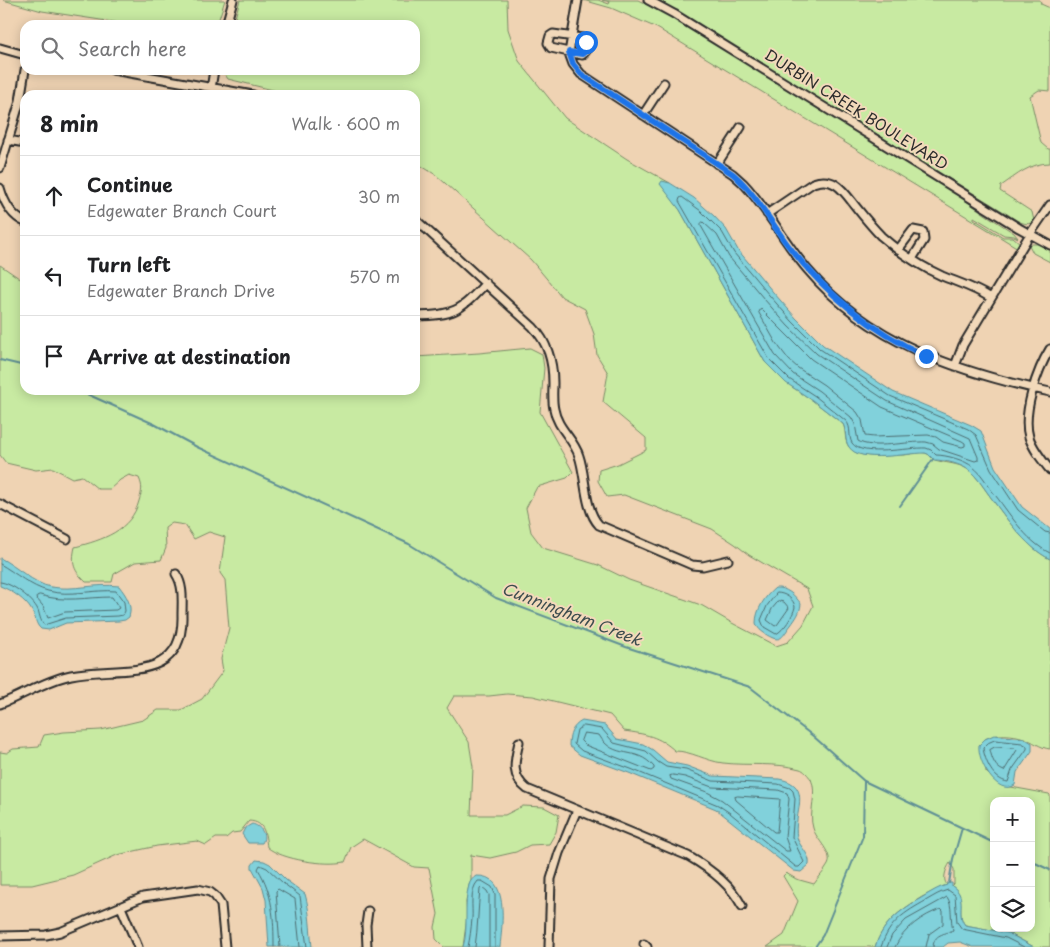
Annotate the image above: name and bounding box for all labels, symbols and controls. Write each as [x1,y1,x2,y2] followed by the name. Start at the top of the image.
[20,20,420,75] search box
[575,31,598,54] route start
[38,34,66,62] icon: search
[78,34,187,62] text: Search here
[760,43,953,175] street label: DURBIN CREEK BOULEVARD
[40,107,99,139] text: 8 min
[292,111,400,135] text: Walk · 600 m
[87,170,173,198] text: Continue
[40,182,68,210] icon: ahead
[358,184,400,208] text: 30 m
[87,198,276,222] text: Edgewater Branch Court
[87,250,171,278] text: Turn left
[40,262,68,290] icon: left
[349,264,400,288] text: 570 m
[87,278,275,302] text: Edgewater Branch Drive
[40,342,68,370] icon: arrive
[87,342,291,370] text: Arrive at destination
[915,345,938,368] route end
[499,575,647,651] water label: Cunningham Creek
[990,797,1035,932] map controls
[990,797,1035,842] button: +
[990,842,1035,887] button: −
[990,887,1035,932] button: layers

